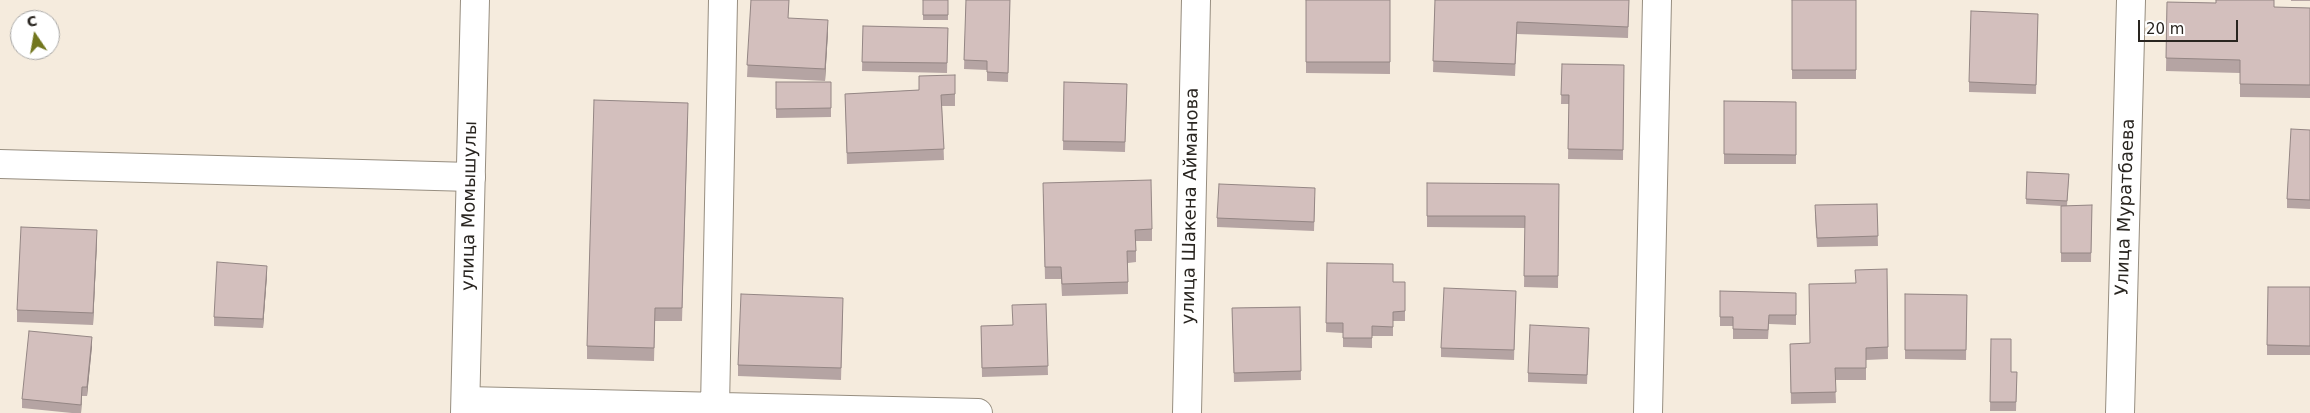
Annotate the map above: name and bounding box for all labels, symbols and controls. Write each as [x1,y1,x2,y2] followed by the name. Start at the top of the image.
[10,10,60,60] north arrow
[2140,10,2240,42] scale bar
[25,12,39,30] text: С
[2146,20,2184,38] text: 20 m
[1178,88,1204,324] street label: улица Шакена Айманова
[2112,118,2140,296] street label: Улица Муратбаева
[458,121,482,291] street label: улица Момышулы

